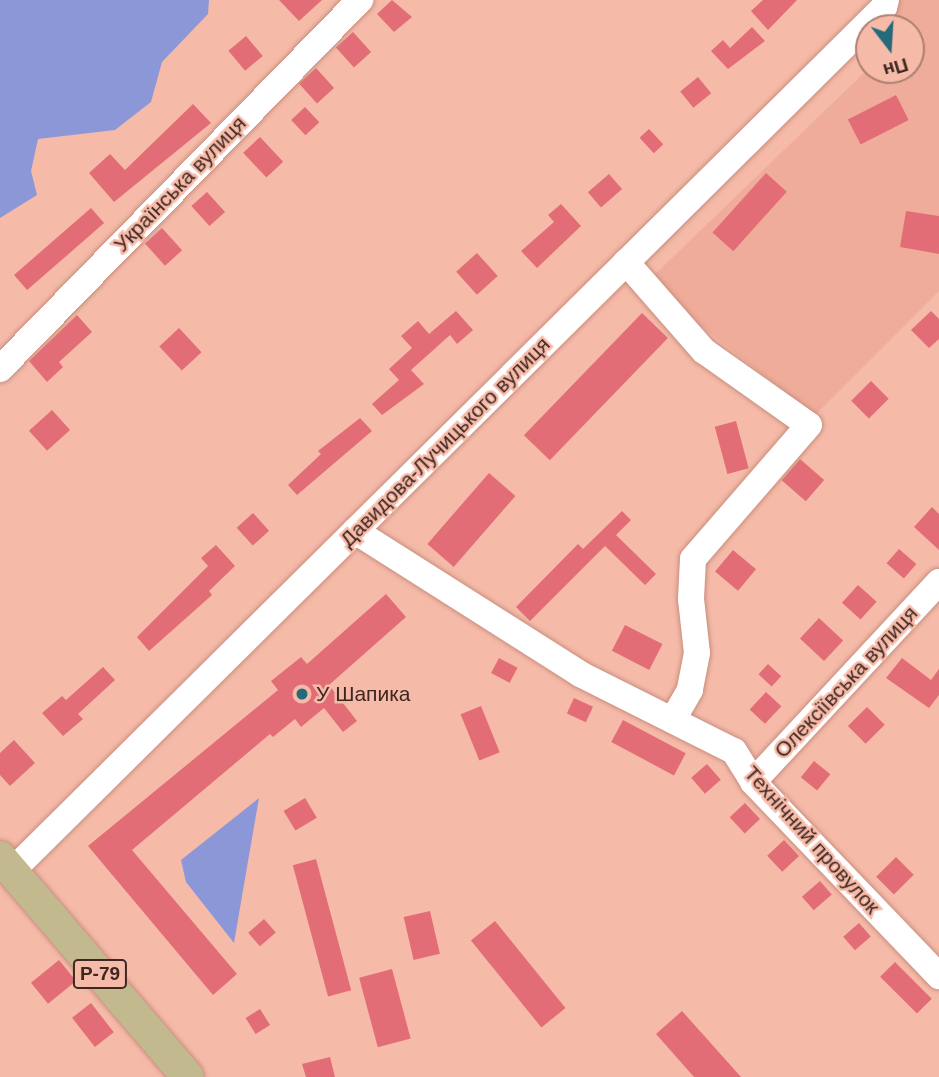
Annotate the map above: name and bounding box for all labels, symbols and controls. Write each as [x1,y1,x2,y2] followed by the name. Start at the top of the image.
[855,14,925,84] north arrow
[881,54,911,81] text: Пн
[109,111,251,257] street label: Українська вулиця
[335,332,555,552] street label: Давидова-Лучицького вулиця
[769,601,923,763] street label: Олексіївська вулиця
[316,681,411,707] place label: У Шапика
[294,686,310,702] marker: У Шапика
[739,761,885,919] street label: Технічний провулок
[72,958,128,990] road number: Р-79

